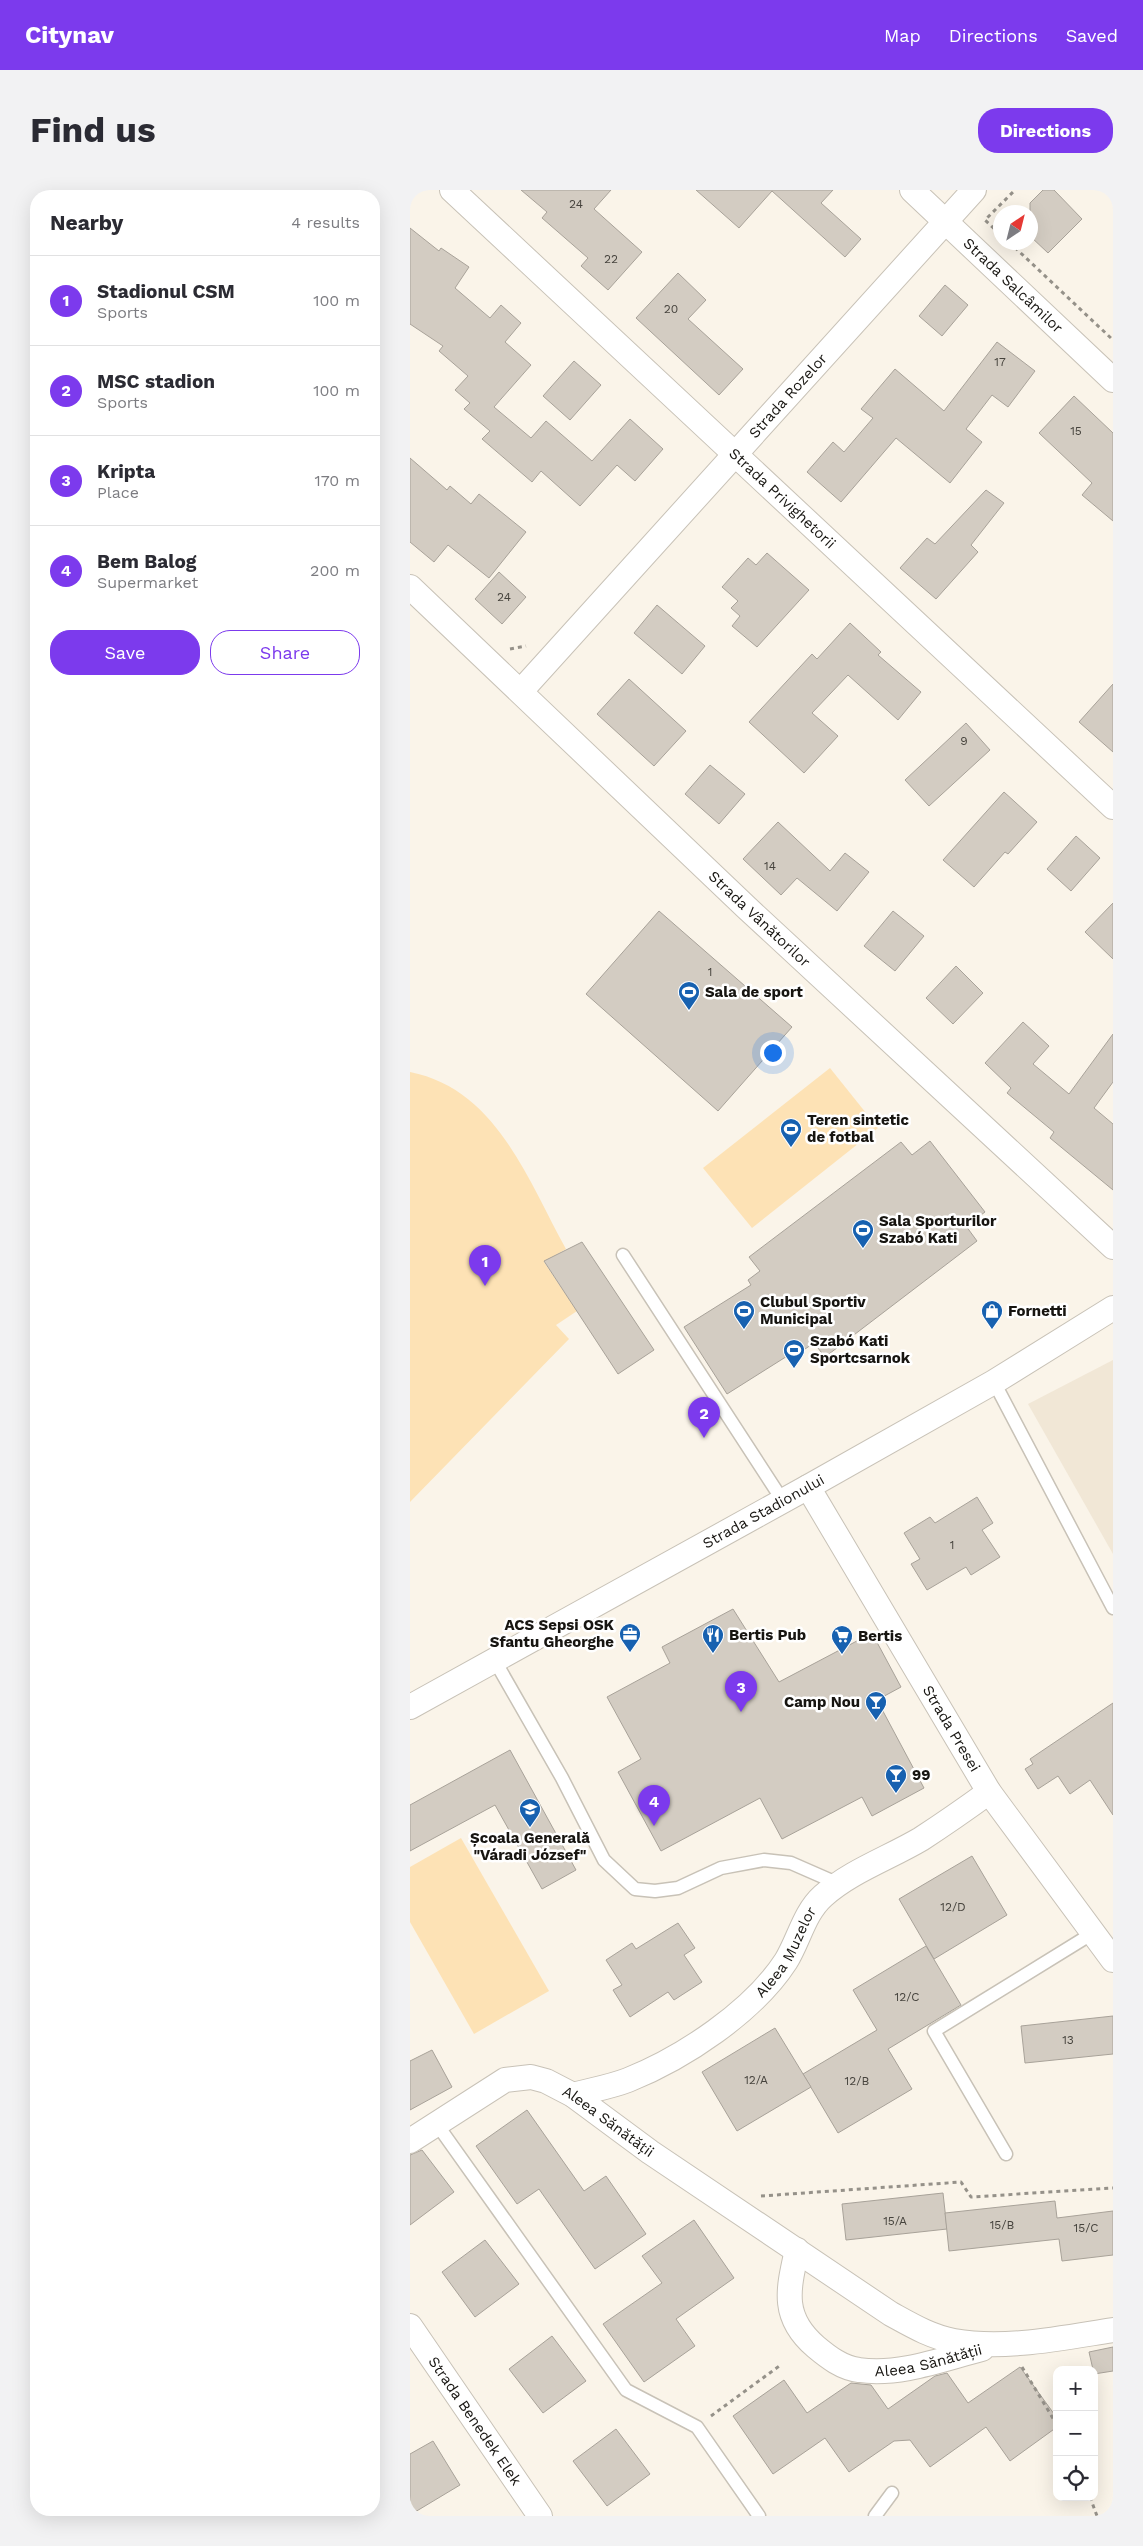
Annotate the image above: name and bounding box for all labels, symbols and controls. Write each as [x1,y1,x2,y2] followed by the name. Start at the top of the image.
[25,21,114,49] text: Citynav
[884,25,921,46] text: Map
[949,25,1038,46] text: Directions
[1066,25,1118,46] text: Saved
[978,108,1113,153] button: Directions
[30,109,156,151] text: Find us
[569,197,583,211] house number: 24
[993,205,1038,250] north arrow
[50,210,123,235] text: Nearby
[291,213,360,232] text: 4 results
[959,234,1067,337] street label: Strada Salcâmilor
[604,252,618,266] house number: 22
[97,280,235,303] text: Stadionul CSM
[63,291,69,310] text: 1
[313,291,360,310] text: 100 m
[664,302,678,316] house number: 20
[97,303,148,322] text: Sports
[745,350,831,442] street label: Strada Rozelor
[994,355,1006,369] house number: 17
[97,370,215,393] text: MSC stadion
[61,381,71,400] text: 2
[313,381,360,400] text: 100 m
[97,393,148,412] text: Sports
[1070,424,1082,438] house number: 15
[725,444,839,553] street label: Strada Privighetorii
[97,460,155,483] text: Kripta
[61,471,71,490] text: 3
[314,471,360,490] text: 170 m
[97,483,139,502] text: Place
[97,550,196,573] text: Bem Balog
[61,561,71,580] text: 4
[310,561,360,580] text: 200 m
[97,573,198,592] text: Supermarket
[497,590,511,604] house number: 24
[50,630,200,675] button: Save
[210,630,360,675] button: Share
[960,734,968,748] house number: 9
[764,859,776,873] house number: 14
[705,867,814,971] street label: Strada Vânătorilor
[708,965,712,979] house number: 1
[677,980,701,1011] sports icon: Sala de sport
[705,983,803,1001] place label: Sala de sport
[760,1040,786,1066] your location
[807,1111,909,1146] place label: Teren sintetic de fotbal
[779,1117,803,1148] sports icon: Teren sintetic de fotbal
[879,1212,997,1247] place label: Sala Sporturilor Szabó Kati
[851,1218,875,1249] sports icon: Sala Sporturilor Szabó Kati
[469,1245,501,1286] pin: 1
[760,1293,866,1328] place label: Clubul Sportiv Municipal
[732,1299,756,1330] sports icon: Clubul Sportiv Municipal
[980,1299,1004,1330] shop icon: Fornetti
[1008,1302,1067,1320] place label: Fornetti
[810,1332,911,1367] place label: Szabó Kati Sportcsarnok
[782,1338,806,1369] sports icon: Szabó Kati Sportcsarnok
[688,1397,720,1438] pin: 2
[700,1471,828,1552] street label: Strada Stadionului
[950,1538,954,1552] house number: 1
[490,1616,615,1651] place label: ACS Sepsi OSK Sfantu Gheorghe
[618,1622,642,1653] office icon: ACS Sepsi OSK Sfantu Gheorghe
[701,1623,725,1654] restaurant icon: Bertis Pub
[830,1624,854,1655] supermarket icon: Bertis
[729,1626,806,1644] place label: Bertis Pub
[858,1627,902,1645] place label: Bertis
[725,1671,757,1712] pin: 3
[919,1682,984,1775] street label: Strada Presei
[864,1690,888,1721] bar icon: Camp Nou
[784,1693,860,1711] place label: Camp Nou
[884,1763,908,1794] bar icon: 99
[912,1766,930,1784] place label: 99
[638,1785,670,1826] pin: 4
[518,1797,542,1828] school or university icon: Școala Generală "Váradi József"
[470,1829,590,1864] place label: Școala Generală "Váradi József"
[940,1900,966,1914] house number: 12/D
[752,1903,820,2001] street label: Aleea Muzelor
[895,1990,919,2004] house number: 12/C
[1062,2033,1074,2047] house number: 13
[744,2073,768,2087] house number: 12/A
[845,2074,870,2088] house number: 12/B
[559,2082,657,2161] street label: Aleea Sănătății
[883,2214,907,2228] house number: 15/A
[990,2218,1015,2232] house number: 15/B
[1074,2221,1098,2235] house number: 15/C
[875,2340,984,2380] street label: Aleea Sănătății
[425,2353,526,2489] street label: Strada Benedek Elek
[1053,2366,1098,2501] map controls
[1053,2366,1098,2411] button: +
[1053,2411,1098,2456] button: −
[1053,2456,1098,2501] button: locate

